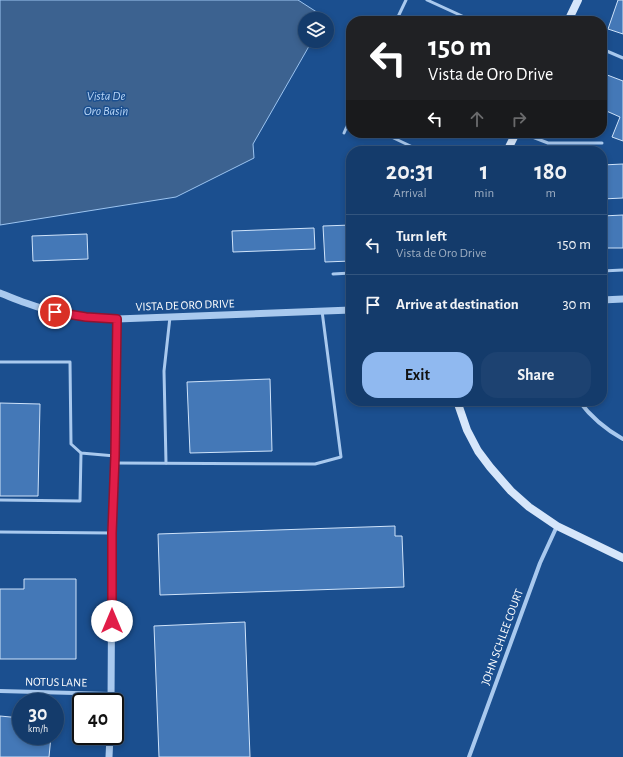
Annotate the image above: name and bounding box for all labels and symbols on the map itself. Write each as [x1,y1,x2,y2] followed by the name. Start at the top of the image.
[84,90,128,118] water label: Vista De Oro Basin
[38,295,72,329] pin
[135,297,235,313] street label: VISTA DE ORO DRIVE
[479,587,525,687] street label: JOHN SCHLEE COURT
[91,600,133,642] position arrow
[25,675,87,689] street label: NOTUS LANE
[72,693,124,745] speed limit sign: 40

